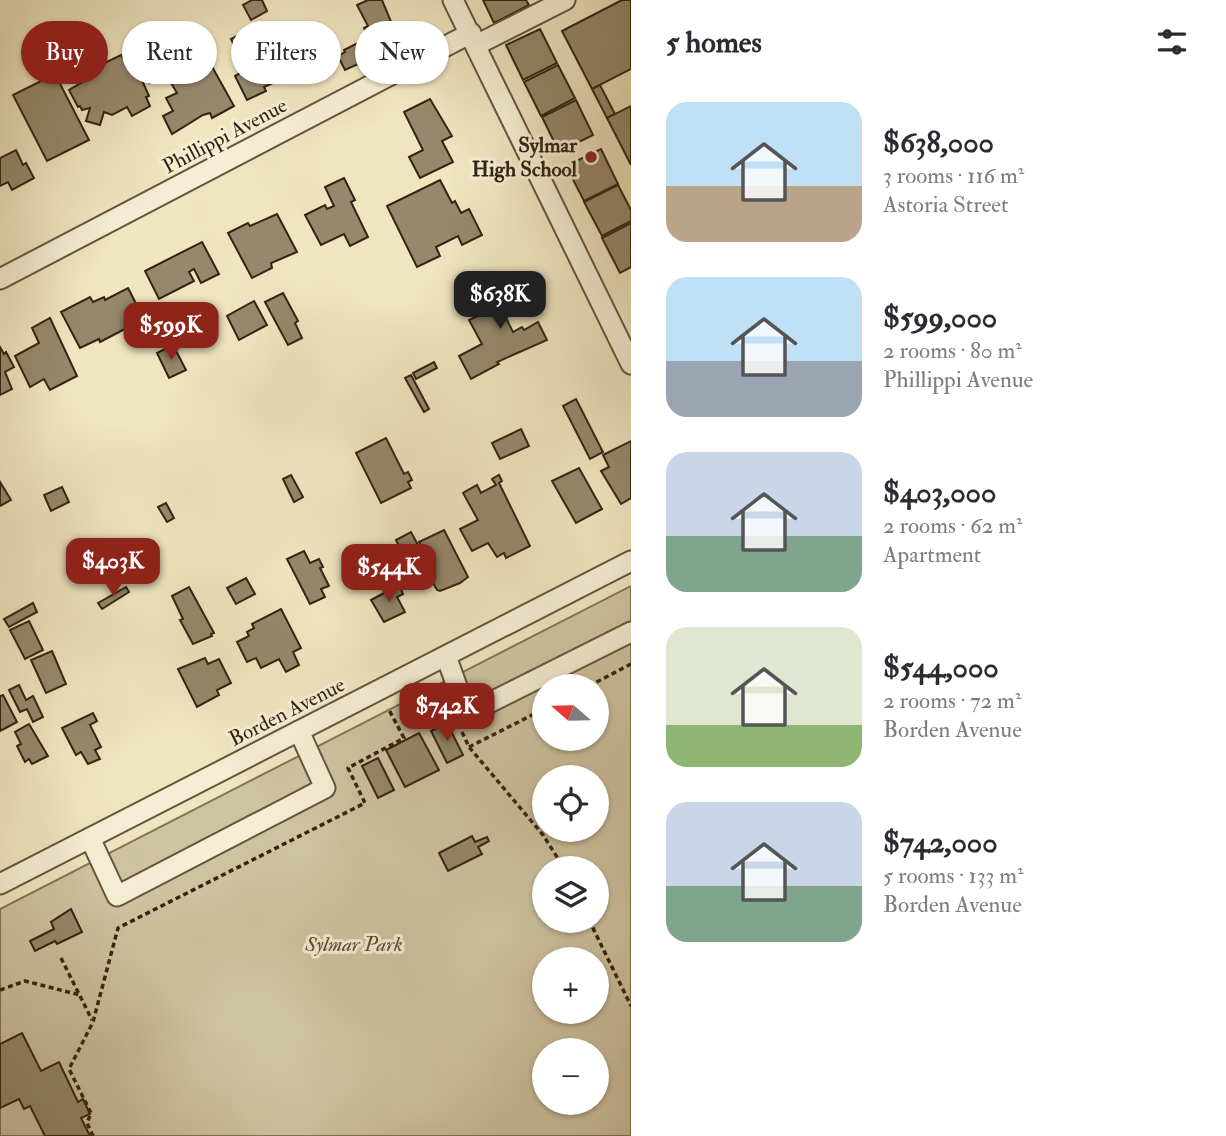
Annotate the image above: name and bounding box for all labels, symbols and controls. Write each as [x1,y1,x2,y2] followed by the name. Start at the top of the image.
[21,21,108,84] chip: Buy
[122,21,217,84] chip: Rent
[231,21,341,84] chip: Filters
[355,21,449,84] chip: New
[1153,23,1191,61] icon: filters
[666,24,762,61] text: 5 homes
[158,92,292,180] street label: Phillippi Avenue
[883,124,994,161] text: $638,000
[722,130,806,214] icon: home
[472,132,578,183] place label: Sylmar High School
[583,149,599,165] marker: Sylmar High School
[883,161,1024,190] text: 3 rooms · 116 m²
[883,190,1008,219] text: Astoria Street
[451,272,549,331] pin: $638K
[470,279,530,308] text: $638K
[883,299,997,336] text: $599,000
[122,302,220,362] pin: $599K
[722,305,806,389] icon: home
[140,310,202,339] text: $599K
[883,336,1022,365] text: 2 rooms · 80 m²
[883,365,1033,394] text: Phillippi Avenue
[883,474,996,511] text: $403,000
[722,480,806,564] icon: home
[883,511,1022,540] text: 2 rooms · 62 m²
[64,538,162,598] pin: $403K
[883,540,981,569] text: Apartment
[340,544,438,604] pin: $544K
[82,546,144,575] text: $403K
[357,552,421,581] text: $544K
[883,649,999,686] text: $544,000
[722,655,806,739] icon: home
[224,671,350,753] street label: Borden Avenue
[532,674,609,751] north arrow
[532,674,609,1115] map controls
[398,684,496,743] pin: $742K
[883,686,1021,715] text: 2 rooms · 72 m²
[415,691,479,720] text: $742K
[883,715,1022,744] text: Borden Avenue
[532,765,609,842] button: locate
[883,824,998,861] text: $742,000
[722,830,806,914] icon: home
[532,856,609,933] button: layers
[883,861,1024,890] text: 5 rooms · 133 m²
[883,890,1022,919] text: Borden Avenue
[304,931,403,958] park label: Sylmar Park
[532,947,609,1024] button: +
[532,1038,609,1115] button: −

